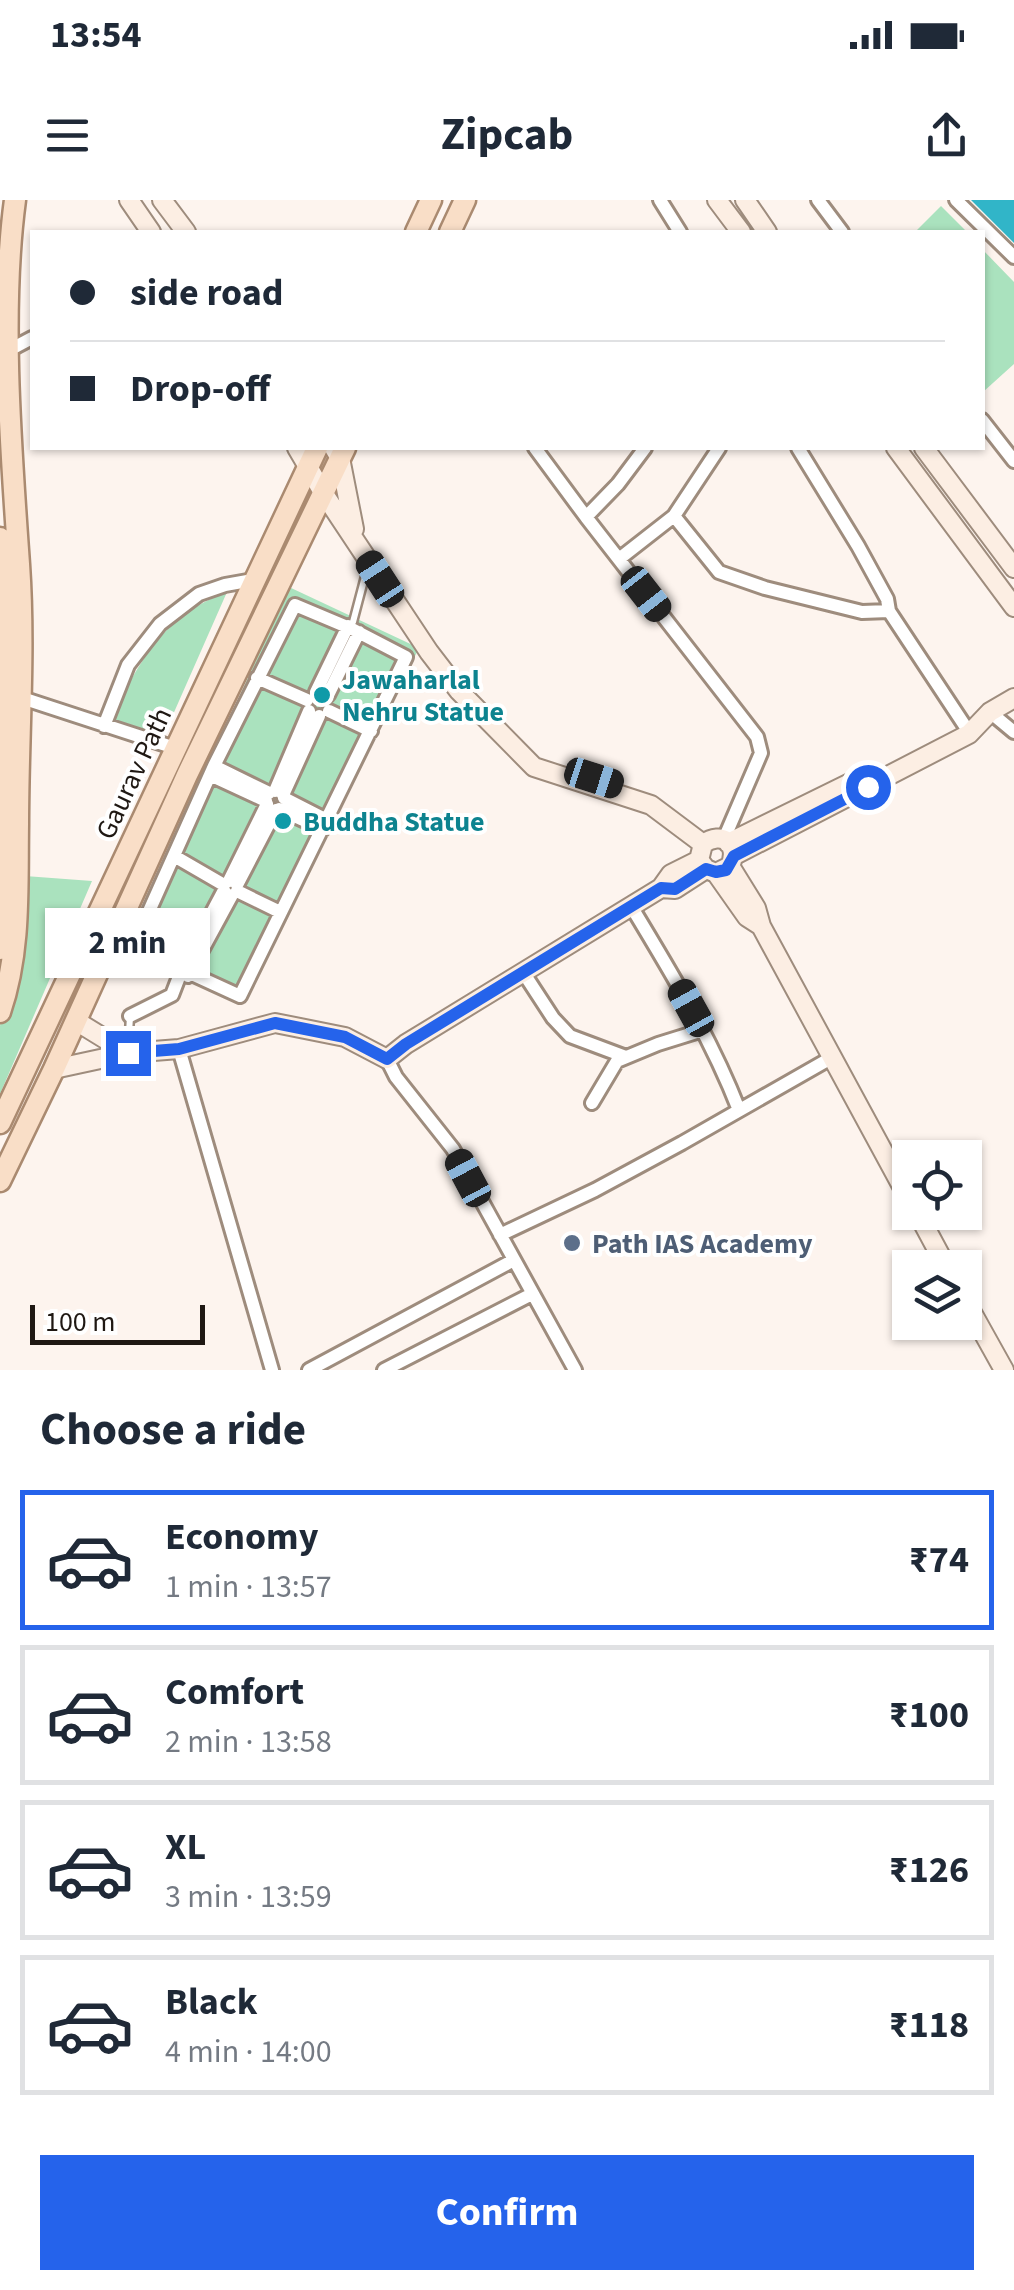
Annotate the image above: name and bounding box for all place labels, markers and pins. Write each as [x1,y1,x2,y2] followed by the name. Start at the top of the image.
[342,660,504,732] place label: Jawaharlal Nehru Statue
[311,684,333,706] marker: Jawaharlal Nehru Statue
[303,802,485,842] place label: Buddha Statue
[272,810,294,832] marker: Buddha Statue
[592,1224,813,1264] place label: Path IAS Academy
[561,1232,583,1254] marker: Path IAS Academy

